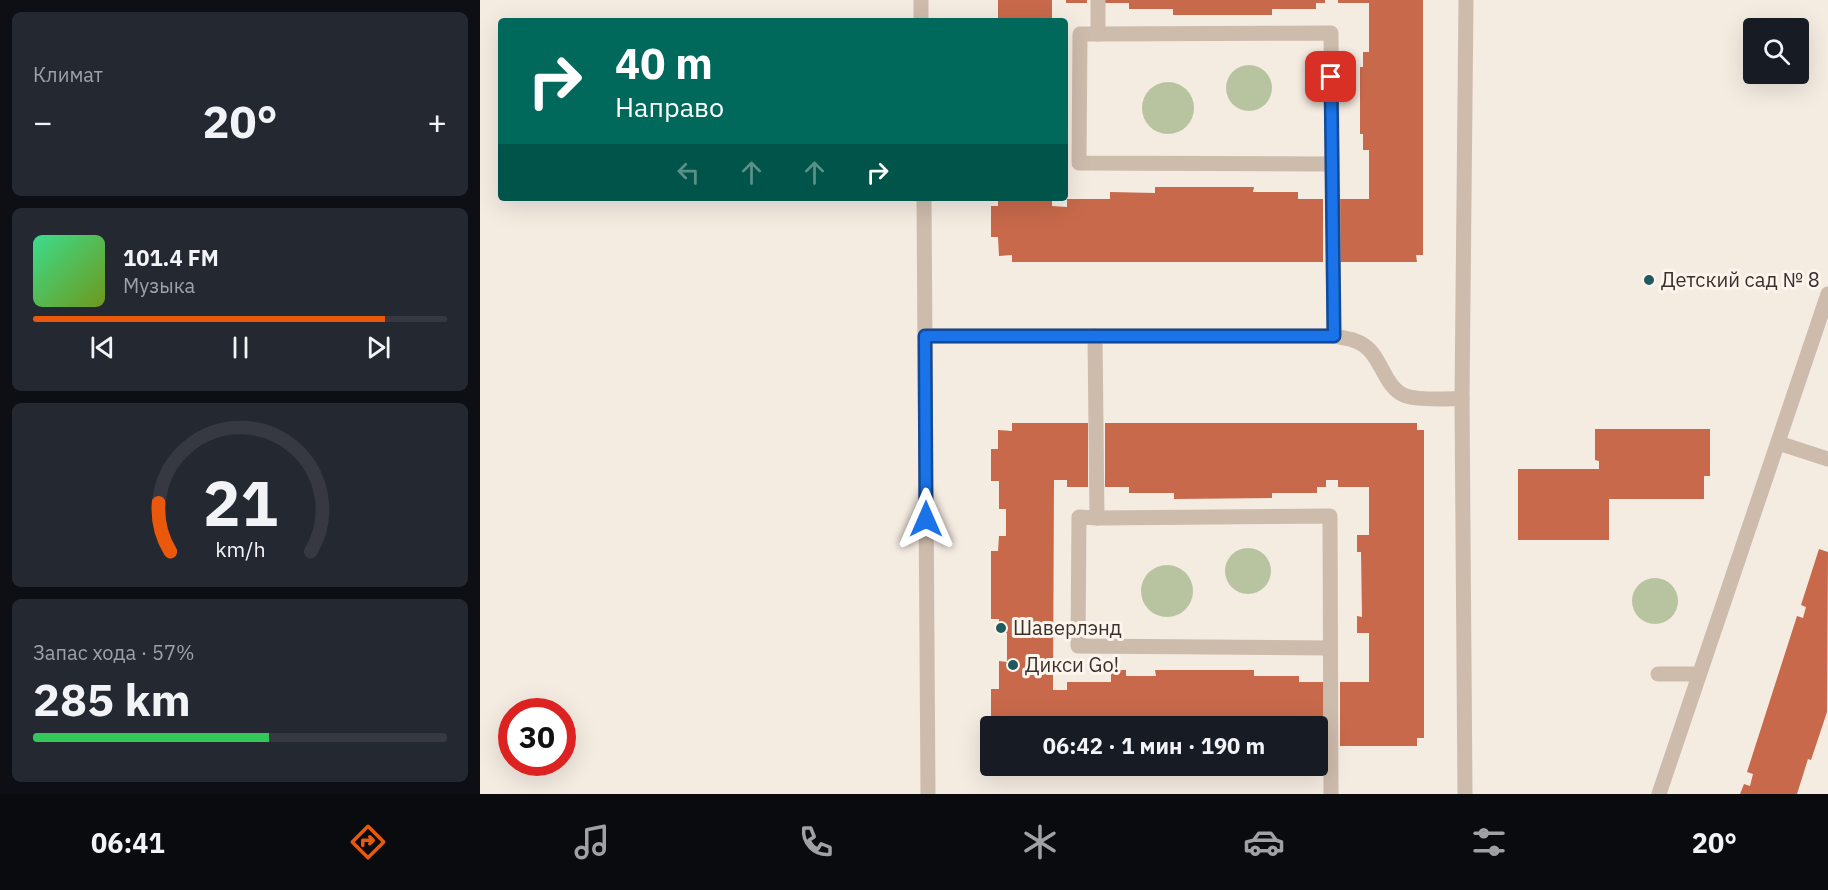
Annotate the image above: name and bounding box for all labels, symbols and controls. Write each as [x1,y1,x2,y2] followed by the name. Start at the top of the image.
[1743,18,1809,84] map controls
[1743,18,1809,84] button: search
[615,36,713,91] text: 40 m
[516,42,594,120] icon: right
[1305,51,1356,102] pin
[1314,60,1347,93] icon: arrive
[33,61,103,88] text: Климат
[615,89,724,124] text: Направо
[202,92,278,150] text: 20°
[33,100,53,143] text: −
[427,100,447,143] text: +
[672,156,705,189] icon: left
[735,156,768,189] icon: ahead
[798,156,831,189] icon: ahead
[861,156,894,189] icon: right
[123,243,219,272] text: 101.4 FM
[1661,266,1820,293] place label: Детский сад № 8
[123,272,195,299] text: Музыка
[1642,273,1656,287] marker: Детский сад № 8
[86,331,119,364] icon: previous
[224,331,257,364] icon: pause
[362,331,395,364] icon: next
[203,462,277,543] text: 21
[894,487,958,551] position arrow
[215,535,265,563] text: km/h
[1013,614,1122,641] place label: Шаверлэнд
[994,621,1008,635] marker: Шаверлэнд
[33,639,195,666] text: Запас хода · 57%
[1025,651,1119,678] place label: Дикси Go!
[1006,658,1020,672] marker: Дикси Go!
[33,670,191,728] text: 285 km
[498,698,576,776] speed limit sign: 30
[1043,731,1265,760] text: 06:42 · 1 мин · 190 m
[347,821,389,863] icon: directions
[571,821,613,863] icon: music
[795,821,837,863] icon: phone
[1019,821,1061,863] icon: climate
[1243,821,1285,863] icon: car
[1468,821,1510,863] icon: filters
[91,825,165,860] text: 06:41
[1692,825,1737,860] text: 20°

